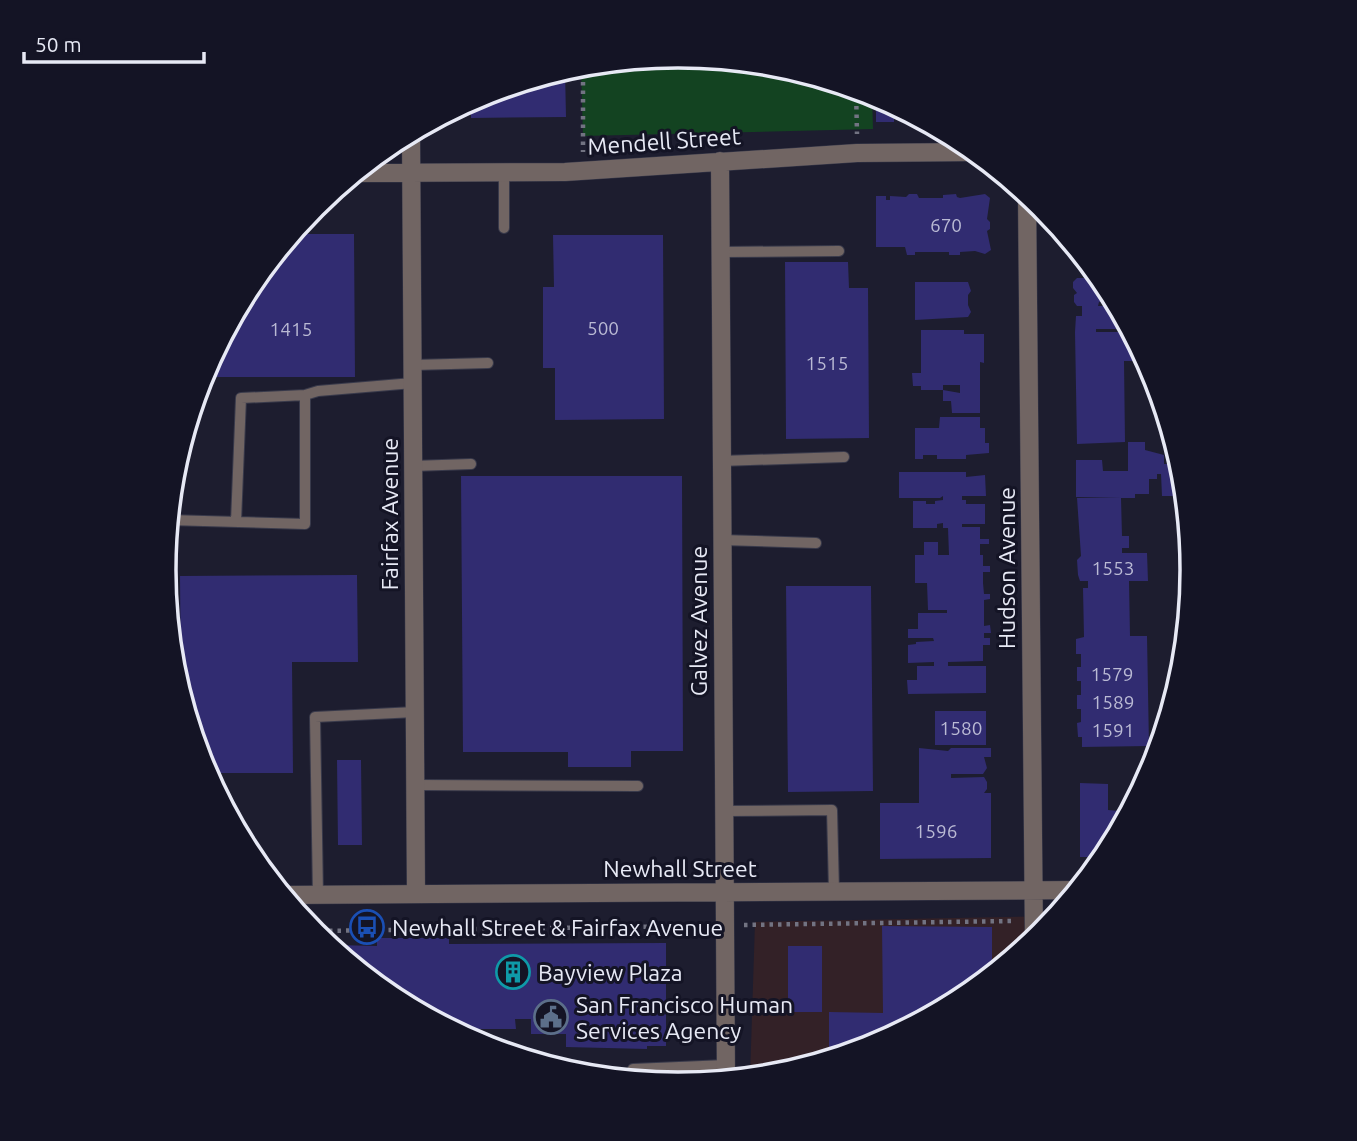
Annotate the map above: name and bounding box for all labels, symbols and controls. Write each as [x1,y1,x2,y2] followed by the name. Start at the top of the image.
[24,21,205,65] scale bar
[35,32,82,56] text: 50 m
[587,123,741,159] street label: Mendell Street
[930,214,962,236] house number: 670
[587,317,619,339] house number: 500
[270,318,312,340] house number: 1415
[806,352,848,374] house number: 1515
[377,438,402,590] street label: Fairfax Avenue
[994,487,1019,649] street label: Hudson Avenue
[686,546,711,696] street label: Galvez Avenue
[1092,557,1134,579] house number: 1553
[1091,663,1133,685] house number: 1579
[1092,691,1134,713] house number: 1589
[940,717,982,739] house number: 1580
[1092,719,1134,741] house number: 1591
[915,820,957,842] house number: 1596
[603,856,757,881] street label: Newhall Street
[348,908,386,946] bus stop icon: Newhall Street & Fairfax Avenue
[392,915,723,940] place label: Newhall Street & Fairfax Avenue
[494,953,532,991] building icon: Bayview Plaza
[538,960,683,985] place label: Bayview Plaza
[576,992,793,1043] place label: San Francisco Human Services Agency
[532,998,570,1036] public building icon: San Francisco Human Services Agency

